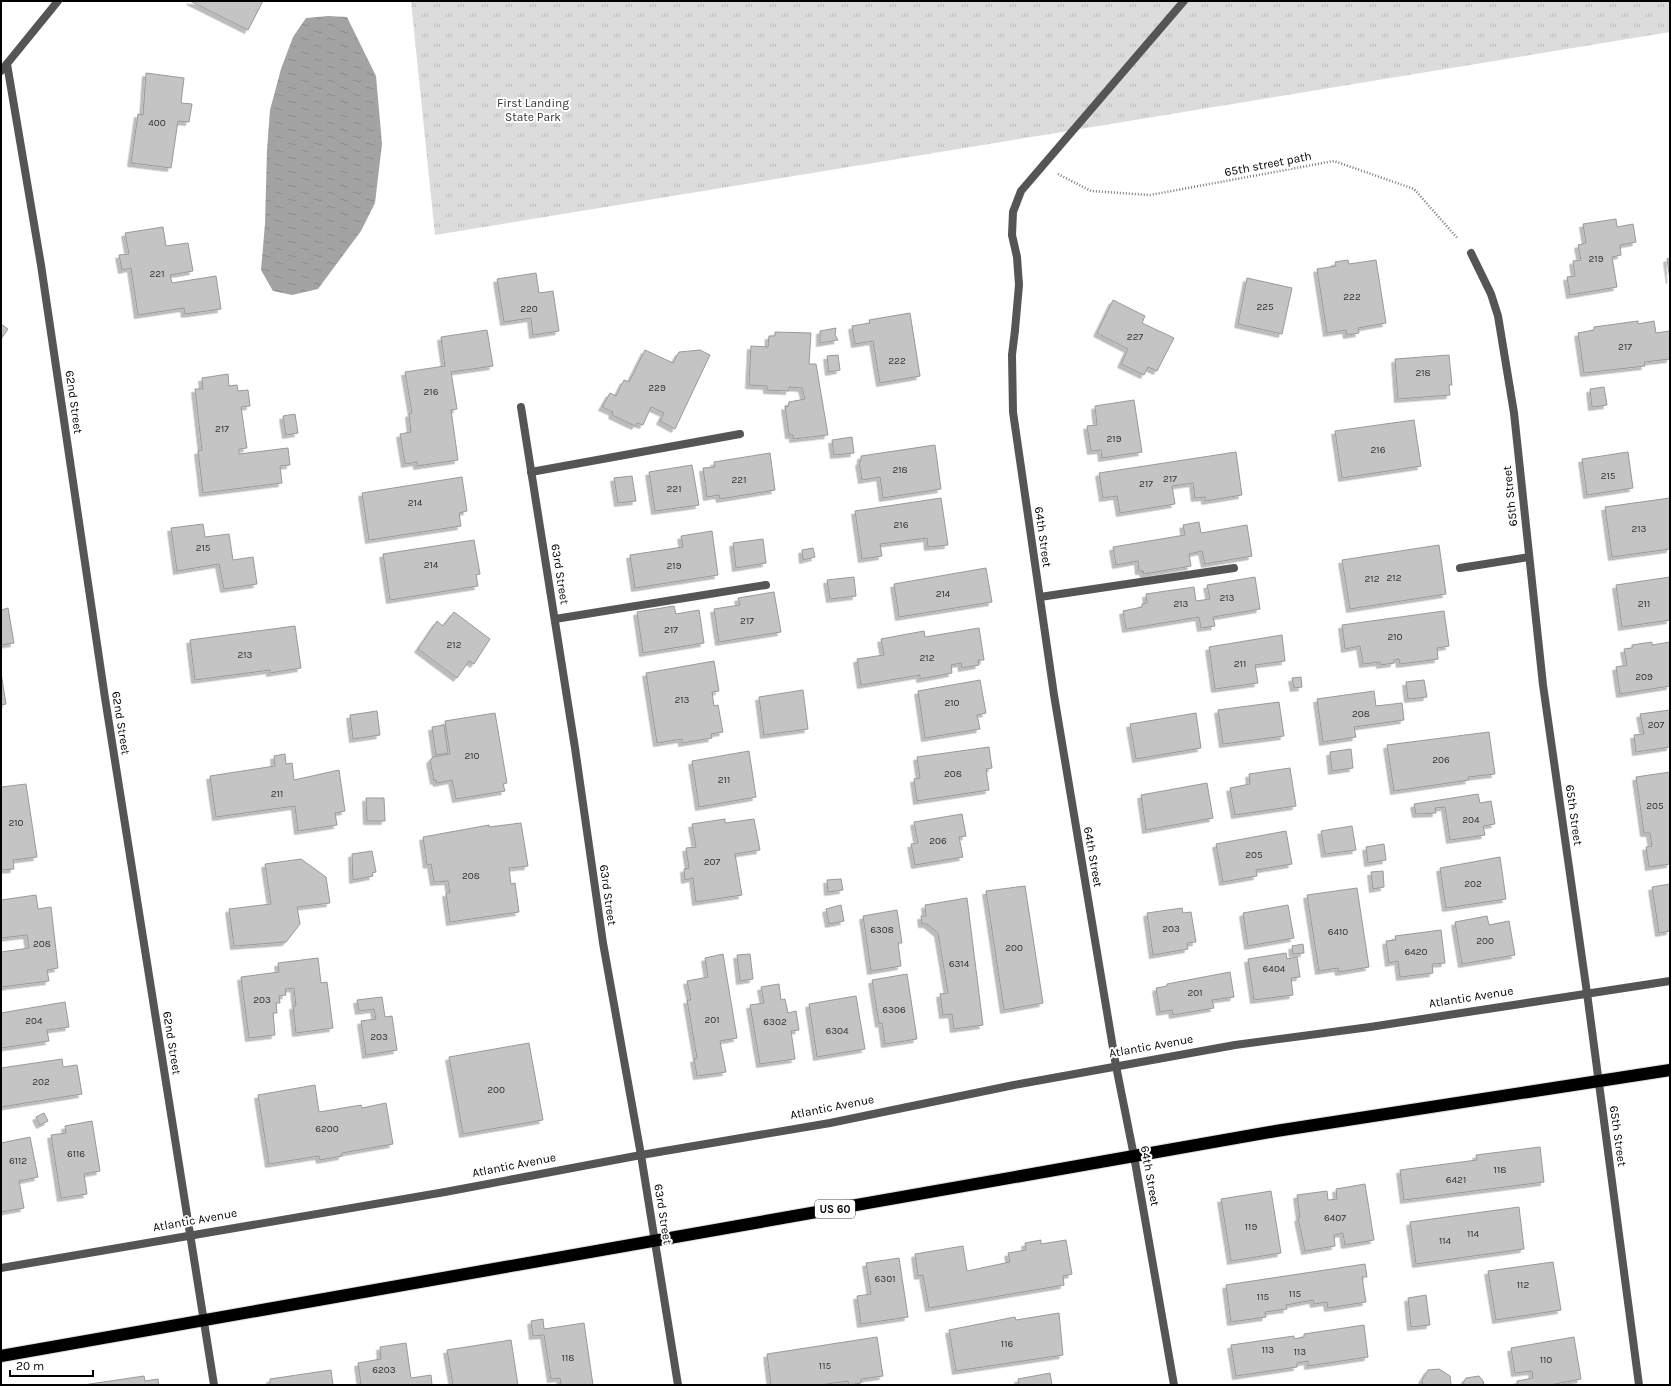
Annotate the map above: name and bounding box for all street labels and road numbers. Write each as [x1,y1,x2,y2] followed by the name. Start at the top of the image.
[1223,149,1313,179] street label: 65th street path
[63,369,85,435] street label: 62nd Street
[1500,464,1520,527] street label: 65th Street
[1032,506,1054,569] street label: 64th Street
[548,543,572,606] street label: 63rd Street
[109,690,133,756] street label: 62nd Street
[1563,784,1585,847] street label: 65th Street
[1081,826,1105,889] street label: 64th Street
[597,864,619,927] street label: 63rd Street
[1428,983,1514,1011] street label: Atlantic Avenue
[160,1010,184,1076] street label: 62nd Street
[1108,1032,1194,1060] street label: Atlantic Avenue
[789,1092,875,1122] street label: Atlantic Avenue
[1607,1105,1629,1168] street label: 65th Street
[1138,1145,1162,1208] street label: 64th Street
[471,1150,557,1180] street label: Atlantic Avenue
[651,1183,675,1246] street label: 63rd Street
[815,1200,855,1218] road number: US 60
[152,1206,238,1234] street label: Atlantic Avenue

